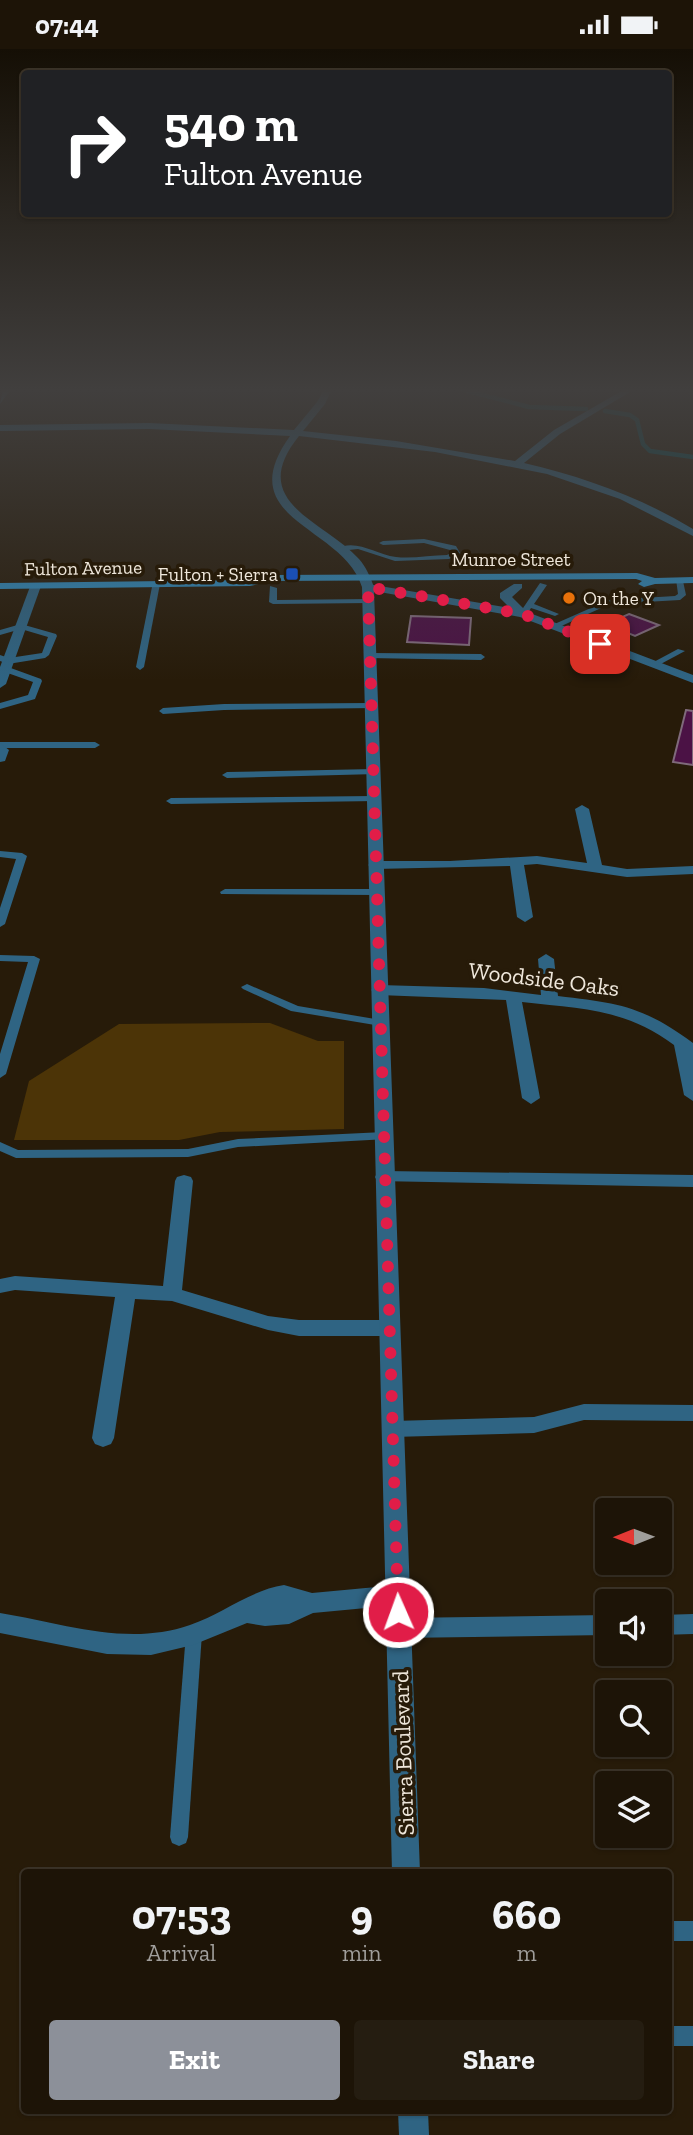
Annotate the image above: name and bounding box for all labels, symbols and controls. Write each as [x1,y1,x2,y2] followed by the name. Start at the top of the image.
[35,9,99,41] text: 07:44
[164,95,298,154] text: 540 m
[49,98,140,189] icon: right
[164,155,363,193] text: Fulton Avenue
[452,548,570,571] street label: Munroe Street
[24,555,142,581] street label: Fulton Avenue
[158,563,278,586] place label: Fulton + Sierra
[284,566,300,582] marker: Fulton + Sierra
[583,587,654,610] place label: On the Y
[561,590,577,606] marker: On the Y
[570,614,630,674] pin
[581,625,619,663] icon: arrive
[467,956,621,1002] street label: Woodside Oaks
[595,1498,672,1575] north arrow
[595,1498,672,1848] map controls
[361,1575,435,1649] position arrow
[595,1589,672,1666] button: sound
[386,1670,420,1836] street label: Sierra Boulevard
[595,1680,672,1757] button: search
[595,1771,672,1848] button: layers
[132,1889,231,1940] text: 07:53
[350,1889,373,1940] text: 9
[492,1889,561,1940] text: 660
[147,1939,216,1967] text: Arrival
[342,1939,381,1967] text: min
[517,1939,537,1967] text: m
[49,2020,340,2100] button: Exit
[354,2020,644,2100] button: Share

